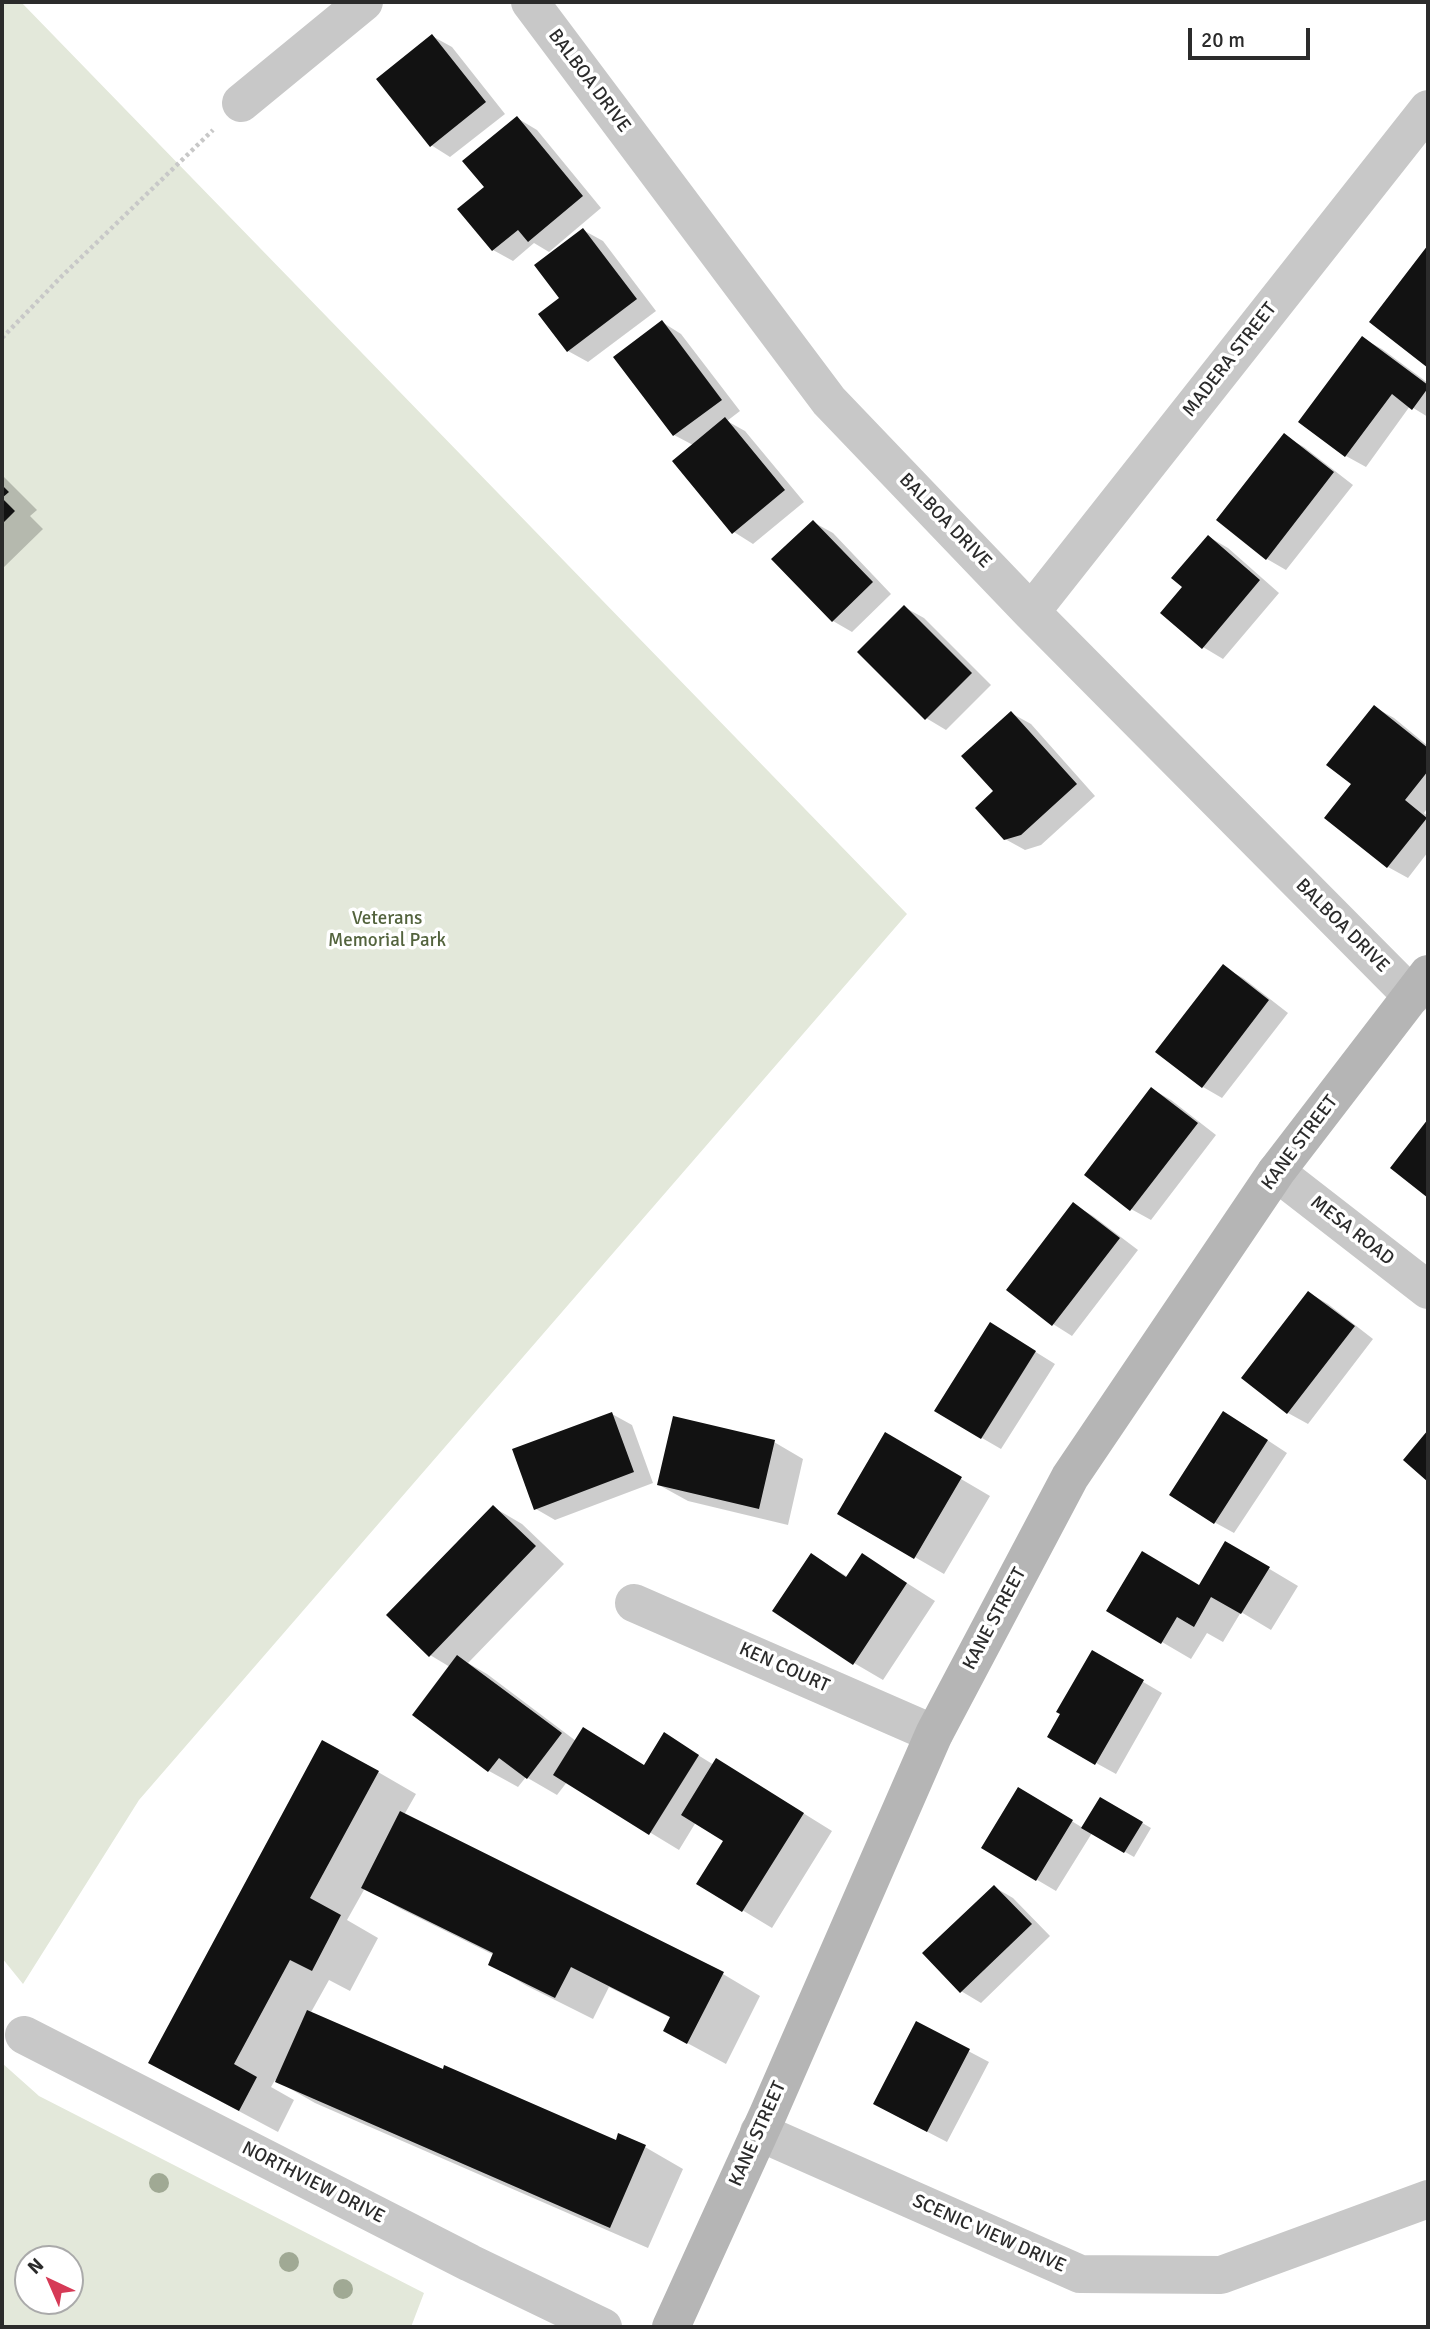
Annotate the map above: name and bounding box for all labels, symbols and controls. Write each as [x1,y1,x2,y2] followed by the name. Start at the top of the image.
[1192,14,1314,58] scale bar
[543,25,635,137] street label: BALBOA DRIVE
[1201,27,1245,53] text: 20 m
[1178,298,1282,422] street label: MADERA STREET
[894,469,996,573] street label: BALBOA DRIVE
[1290,874,1394,978] street label: BALBOA DRIVE
[328,908,446,952] park label: Veterans Memorial Park
[1257,1091,1343,1195] street label: KANE STREET
[1306,1191,1398,1271] street label: MESA ROAD
[959,1564,1031,1674] street label: KANE STREET
[735,1638,833,1698] street label: KEN COURT
[725,2078,791,2190] street label: KANE STREET
[238,2137,388,2229] street label: NORTHVIEW DRIVE
[909,2190,1069,2278] street label: SCENIC VIEW DRIVE
[14,2245,84,2315] north arrow
[23,2253,49,2280] text: N

